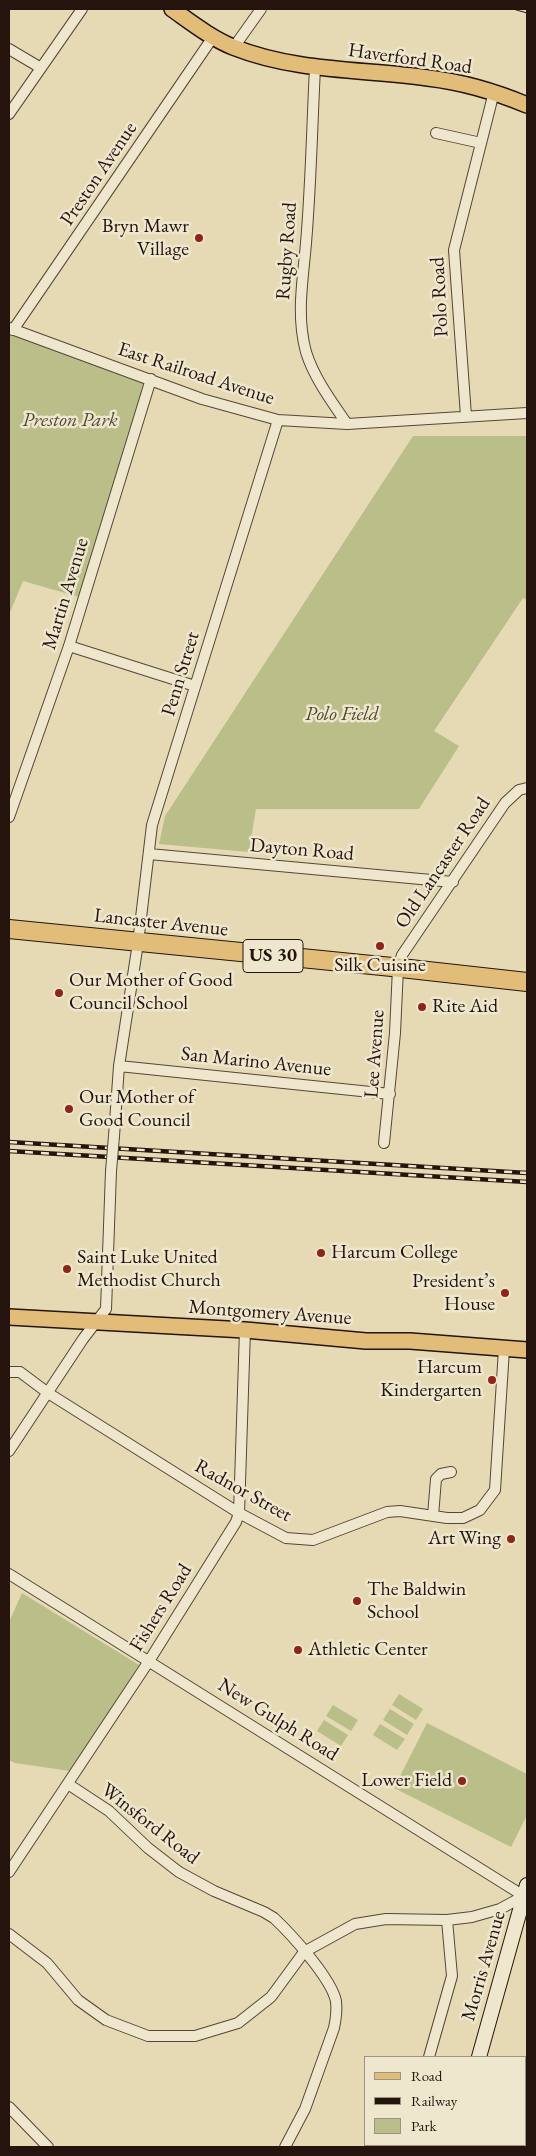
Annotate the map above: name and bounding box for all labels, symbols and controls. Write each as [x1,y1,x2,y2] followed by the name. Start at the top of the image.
[346,38,474,80] street label: Haverford Road
[55,117,143,231] street label: Preston Avenue
[272,201,302,301] street label: Rugby Road
[102,215,189,262] place label: Bryn Mawr Village
[193,232,205,244] marker: Bryn Mawr Village
[426,256,454,338] street label: Polo Road
[115,337,277,411] street label: East Railroad Avenue
[22,409,118,433] park label: Preston Park
[38,535,94,653] street label: Martin Avenue
[157,629,205,719] street label: Penn Street
[305,703,379,727] park label: Polo Field
[390,793,496,933] street label: Old Lancaster Road
[249,834,355,866] street label: Dayton Road
[93,904,229,942] street label: Lancaster Avenue
[243,939,303,972] road number: US 30
[374,940,386,952] marker: Silk Cuisine
[334,954,426,978] place label: Silk Cuisine
[69,969,233,1016] place label: Our Mother of Good Council School
[53,987,65,999] marker: Our Mother of Good Council School
[432,995,498,1019] place label: Rite Aid
[416,1001,428,1013] marker: Rite Aid
[360,1009,390,1099] street label: Lee Avenue
[180,1042,332,1082] street label: San Marino Avenue
[79,1086,194,1133] place label: Our Mother of Good Council
[63,1103,75,1115] marker: Our Mother of Good Council
[331,1241,458,1265] place label: Harcum College
[77,1246,221,1293] place label: Saint Luke United Methodist Church
[315,1247,327,1259] marker: Harcum College
[61,1263,73,1275] marker: Saint Luke United Methodist Church
[412,1270,495,1317] place label: President’s House
[499,1287,511,1299] marker: President’s House
[188,1295,352,1331] street label: Montgomery Avenue
[380,1356,482,1403] place label: Harcum Kindergarten
[486,1374,498,1386] marker: Harcum Kindergarten
[190,1454,296,1528] street label: Radnor Street
[428,1527,501,1551] place label: Art Wing
[505,1533,517,1545] marker: Art Wing
[125,1560,197,1656] street label: Fishers Road
[367,1578,466,1625] place label: The Baldwin School
[351,1595,363,1607] marker: The Baldwin School
[308,1638,428,1662] place label: Athletic Center
[292,1644,304,1656] marker: Athletic Center
[213,1673,343,1767] street label: New Gulph Road
[361,1769,452,1793] place label: Lower Field
[456,1775,468,1787] marker: Lower Field
[96,1778,204,1870] street label: Winsford Road
[457,1908,511,2024] street label: Morris Avenue
[364,2056,526,2146] legend
[411,2066,442,2085] text: Road
[411,2091,457,2110] text: Railway
[411,2116,437,2135] text: Park

